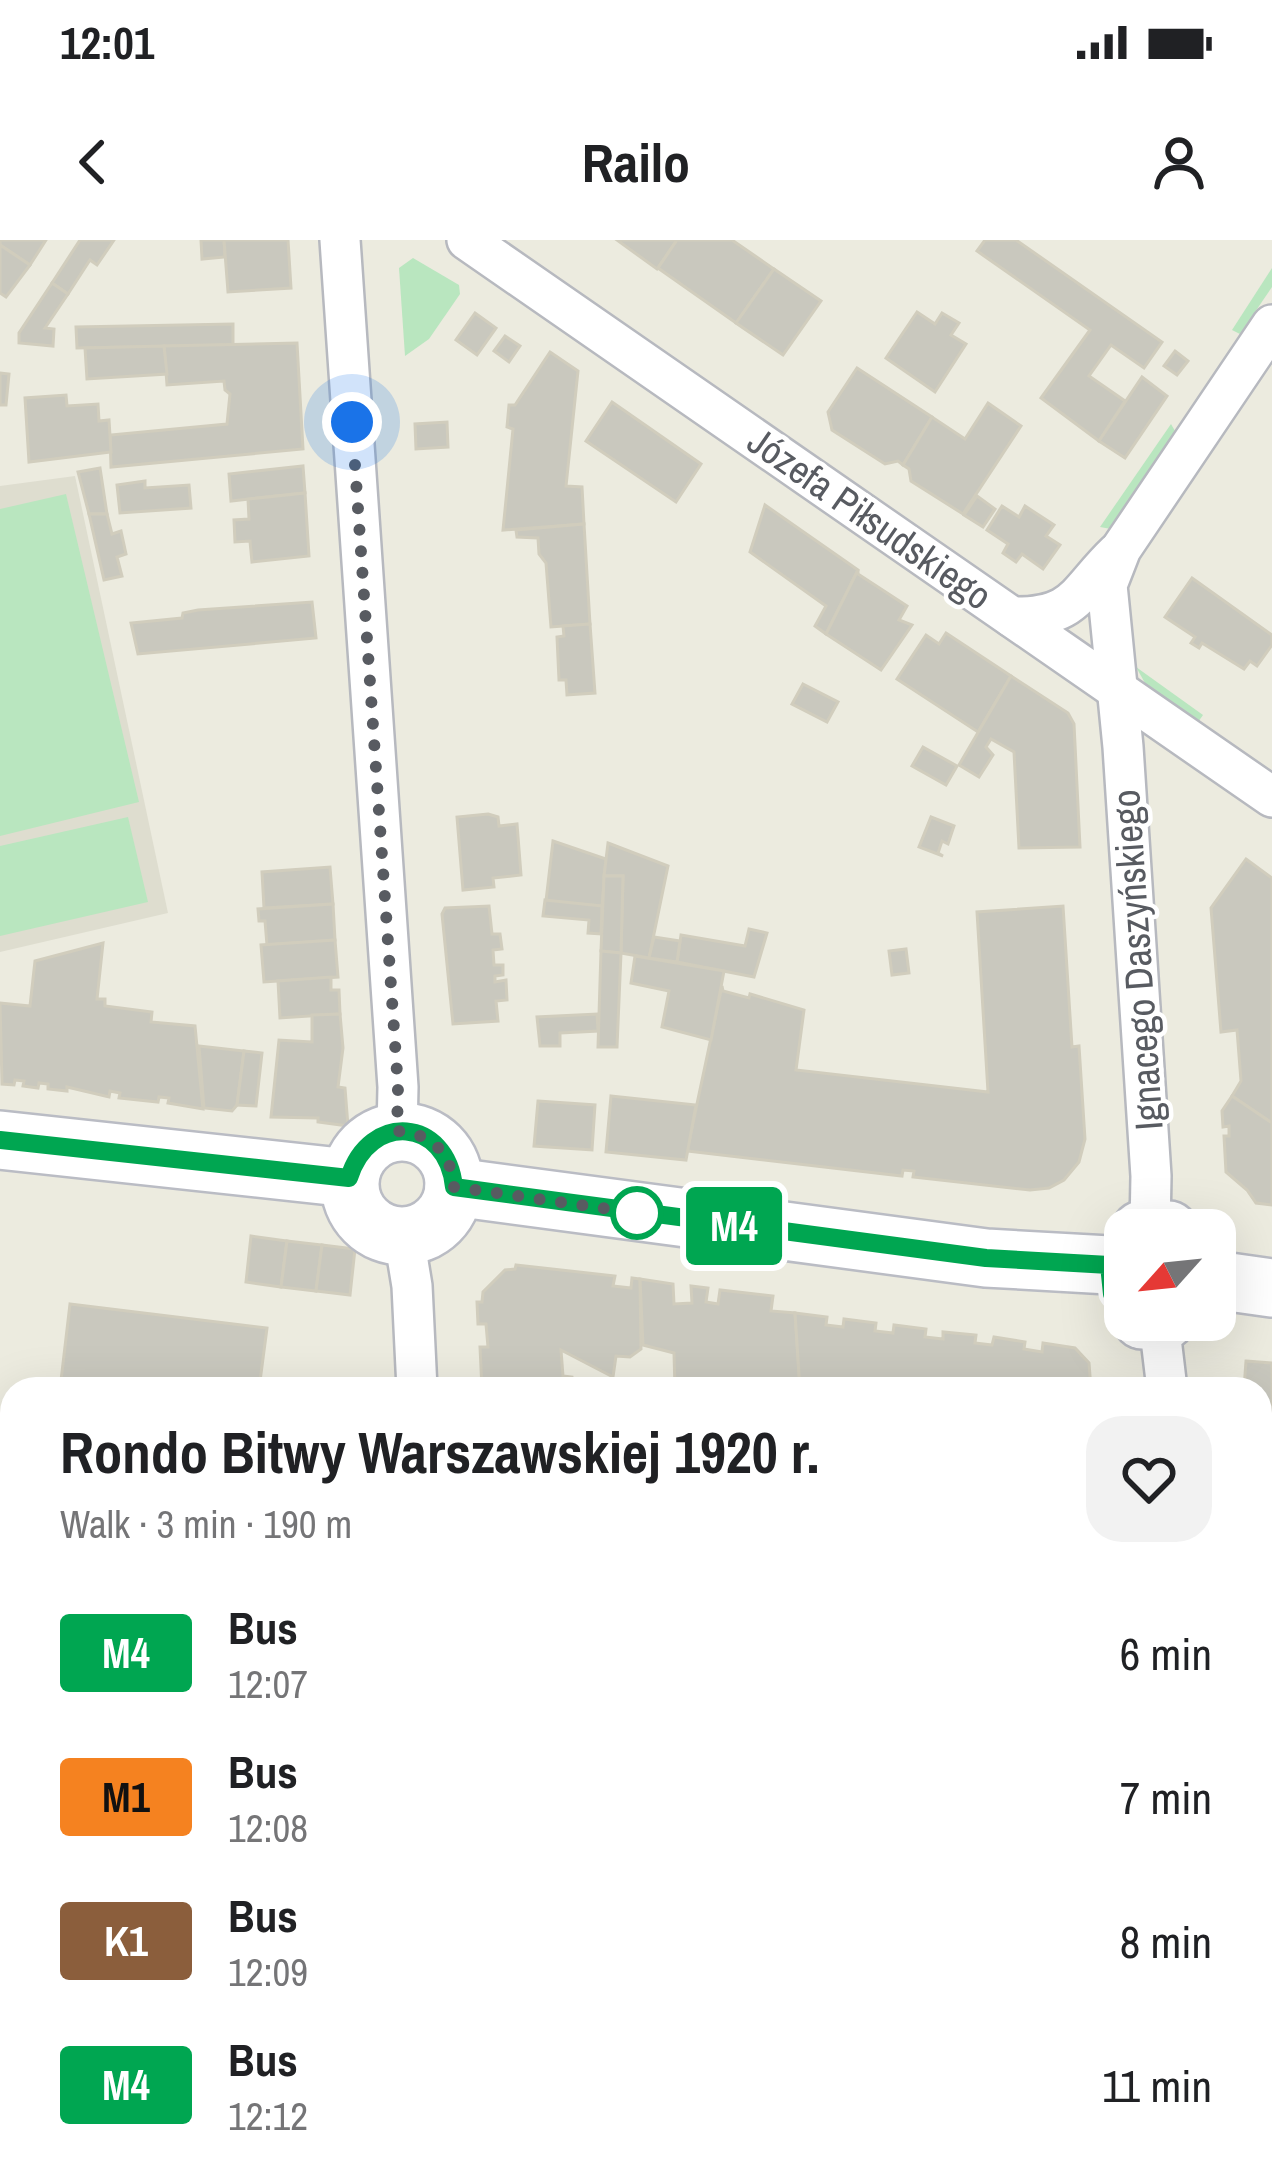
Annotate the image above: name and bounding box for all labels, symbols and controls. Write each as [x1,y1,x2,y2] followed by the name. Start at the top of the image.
[60,12,154,73] text: 12:01
[582,126,690,199] text: Railo
[60,129,126,195] icon: back
[1146,129,1212,195] icon: person
[322,392,382,452] your location
[738,415,1002,621] street label: Józefa Piłsudskiego
[1099,788,1175,1132] street label: Ignacego Daszyńskiego
[680,1187,788,1265] line badge: M4
[612,1188,662,1238] unlabelled marker
[710,1198,758,1254] text: M4
[1104,1209,1236,1341] north arrow
[1104,1209,1236,1341] map controls
[60,1414,819,1491] text: Rondo Bitwy Warszawskiej 1920 r.
[1086,1416,1212,1542] button: heart
[60,1498,352,1550] text: Walk · 3 min · 190 m
[228,1597,298,1658] text: Bus
[1120,1623,1212,1684] text: 6 min
[102,1625,150,1681] text: M4
[228,1658,308,1710] text: 12:07
[228,1741,298,1802] text: Bus
[1120,1767,1212,1828] text: 7 min
[102,1769,150,1825] text: M1
[228,1802,308,1854] text: 12:08
[228,1885,298,1946] text: Bus
[1120,1911,1212,1972] text: 8 min
[104,1913,148,1969] text: K1
[228,1946,308,1998] text: 12:09
[228,2029,298,2090] text: Bus
[1102,2055,1212,2116] text: 11 min
[102,2057,150,2113] text: M4
[228,2090,308,2142] text: 12:12

